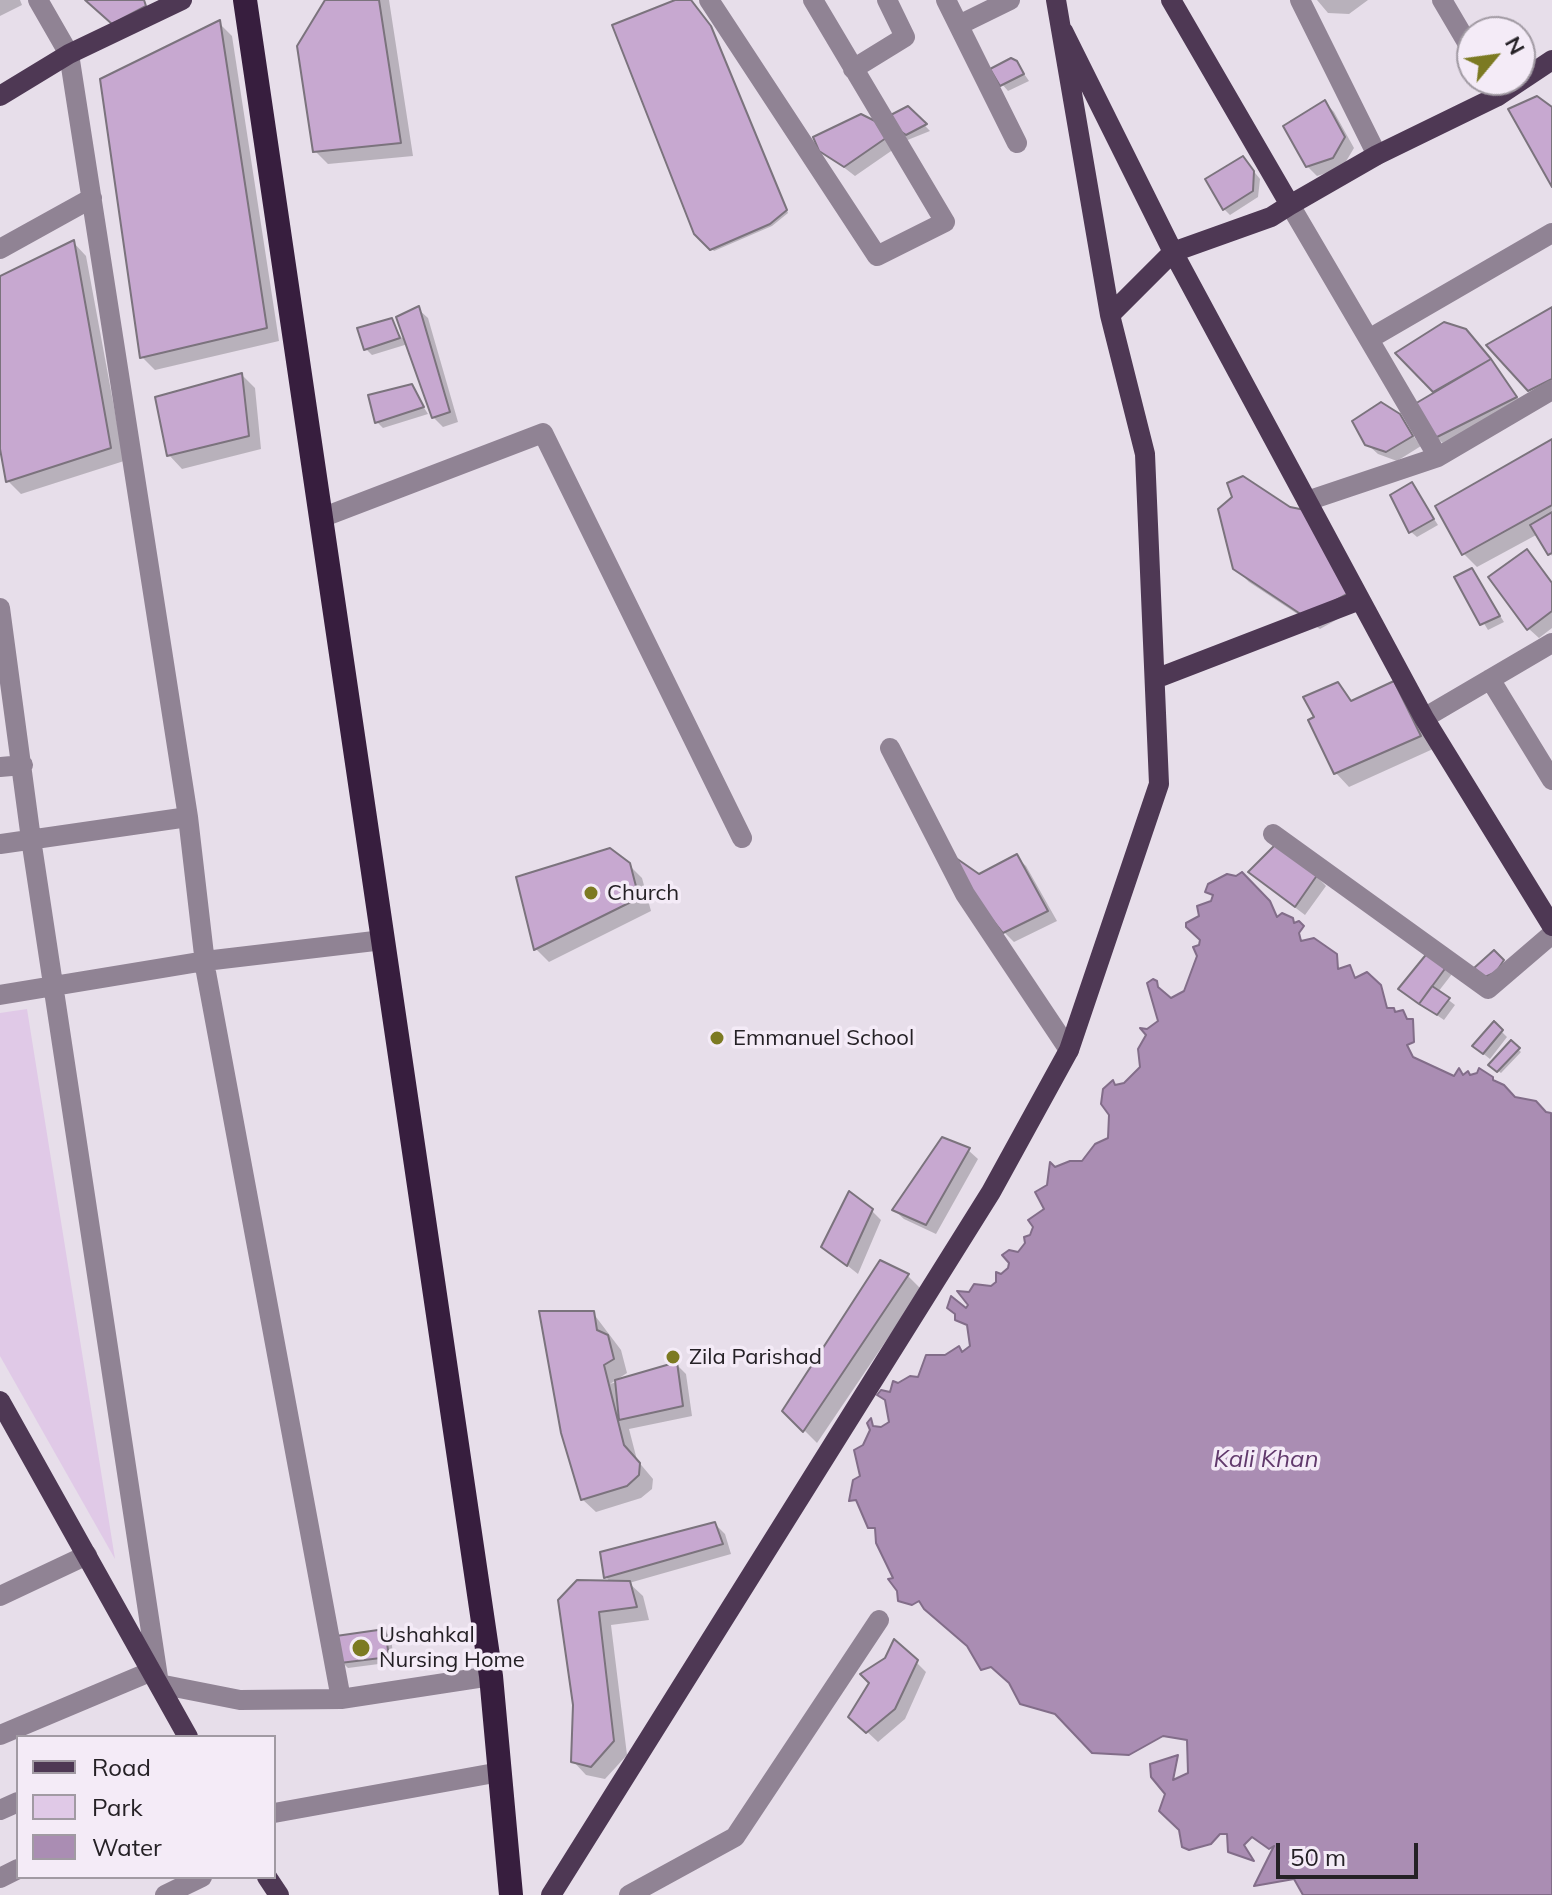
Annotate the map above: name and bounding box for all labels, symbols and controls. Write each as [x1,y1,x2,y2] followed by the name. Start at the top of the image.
[1456,16,1536,96] north arrow
[1499,31,1532,59] text: N
[607,880,679,906] place label: Church
[582,884,600,902] marker: Church
[733,1025,914,1051] place label: Emmanuel School
[708,1029,726,1047] marker: Emmanuel School
[689,1344,822,1370] place label: Zila Parishad
[664,1348,682,1366] marker: Zila Parishad
[1213,1446,1319,1474] water label: Kali Khan
[379,1622,525,1674] place label: Ushahkal Nursing Home
[350,1637,372,1659] marker: Ushahkal Nursing Home
[16,1735,276,1879] legend
[92,1752,151,1782] text: Road
[92,1792,143,1822] text: Park
[1280,1827,1422,1877] scale bar
[92,1832,162,1862] text: Water
[1290,1842,1346,1872] text: 50 m

